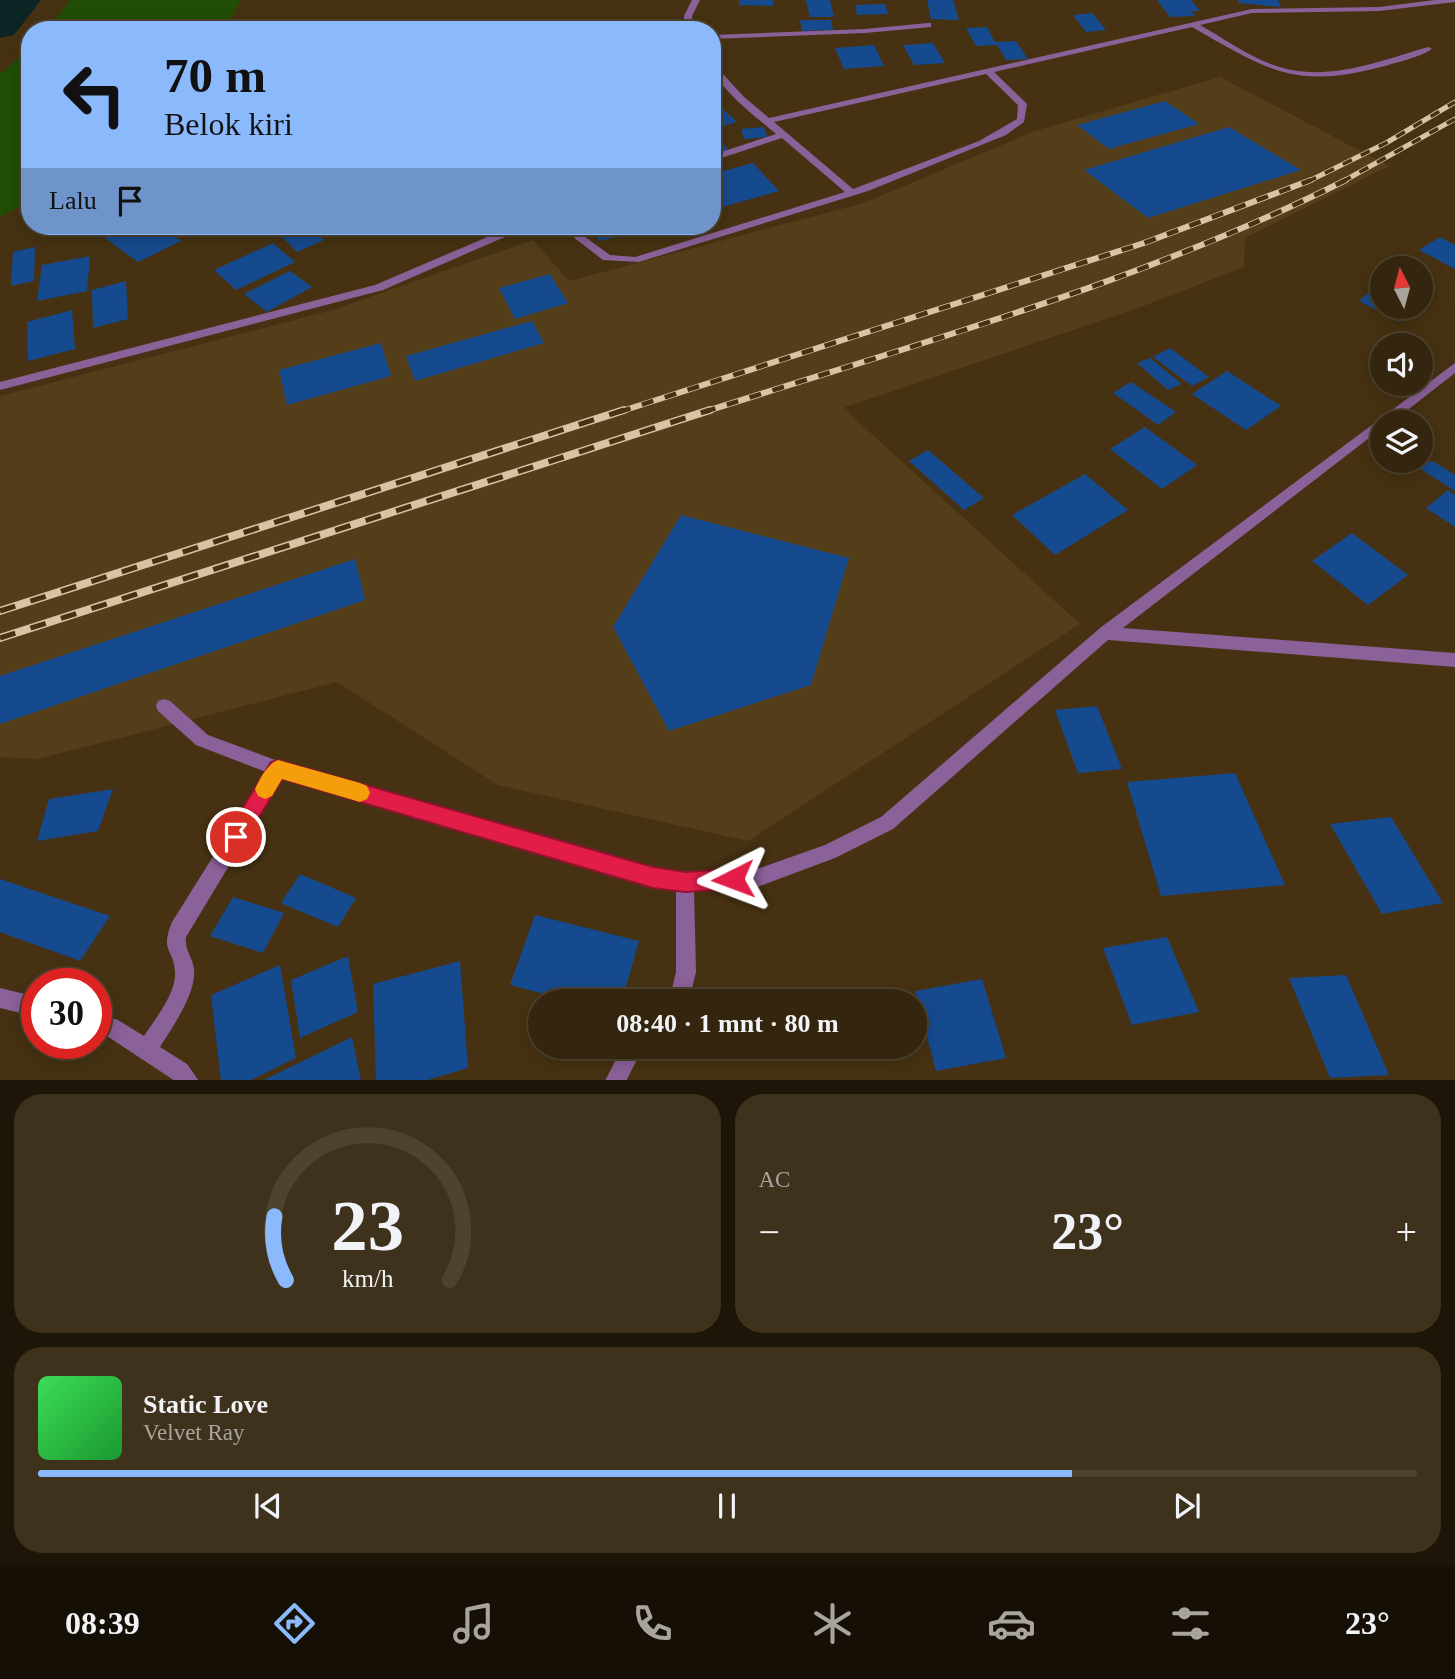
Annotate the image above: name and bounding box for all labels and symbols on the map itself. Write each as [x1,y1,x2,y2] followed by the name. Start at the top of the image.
[1370,256,1433,318] north arrow
[206,807,266,867] pin
[696,842,770,916] position arrow
[21,968,112,1059] speed limit sign: 30

